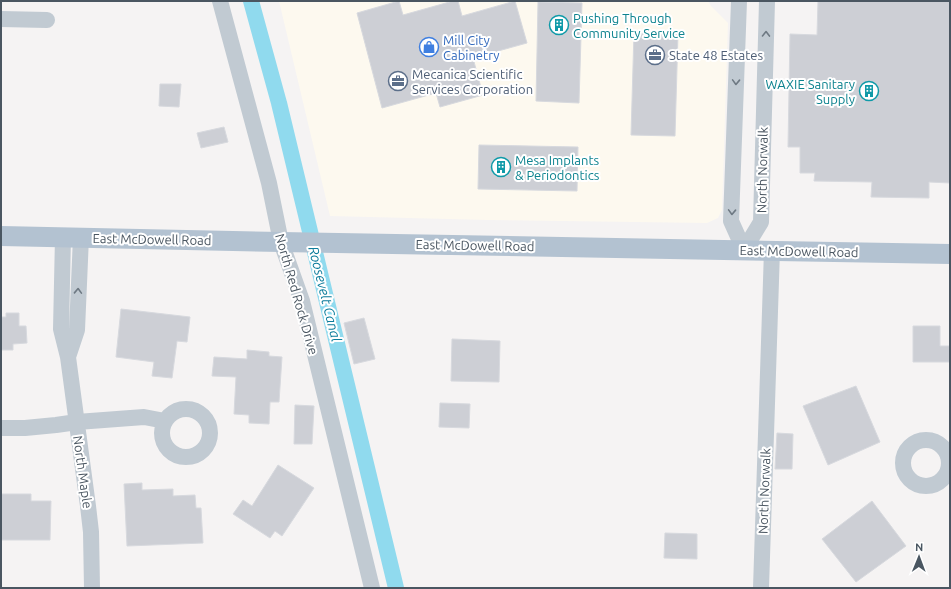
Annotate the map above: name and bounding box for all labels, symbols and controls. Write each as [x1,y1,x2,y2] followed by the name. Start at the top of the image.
[573,11,685,40] place label: Pushing Through Community Service
[548,14,570,36] building icon: Pushing Through Community Service
[762,31,770,37] one-way arrow
[443,33,500,62] place label: Mill City Cabinetry
[418,36,440,58] shop icon: Mill City Cabinetry
[644,44,666,66] office icon: State 48 Estates
[669,48,763,62] place label: State 48 Estates
[412,67,533,96] place label: Mecanica Scientific Services Corporation
[387,70,409,92] office icon: Mecanica Scientific Services Corporation
[765,77,855,106] place label: WAXIE Sanitary Supply
[732,79,740,85] one-way arrow
[858,80,880,102] building icon: WAXIE Sanitary Supply
[754,126,770,213] street label: North Norwalk
[515,153,600,182] place label: Mesa Implants & Periodontics
[490,156,512,178] building icon: Mesa Implants & Periodontics
[727,209,736,215] one-way arrow
[92,231,212,247] street label: East McDowell Road
[273,232,321,356] street label: North Red Rock Drive
[415,237,535,253] street label: East McDowell Road
[739,243,859,259] street label: East McDowell Road
[305,245,345,344] water label: Roosevelt Canal
[74,288,83,294] one-way arrow
[71,435,95,509] street label: North Maple
[756,447,773,534] street label: North Norwalk
[899,537,939,577] north arrow
[915,541,923,553] text: N

